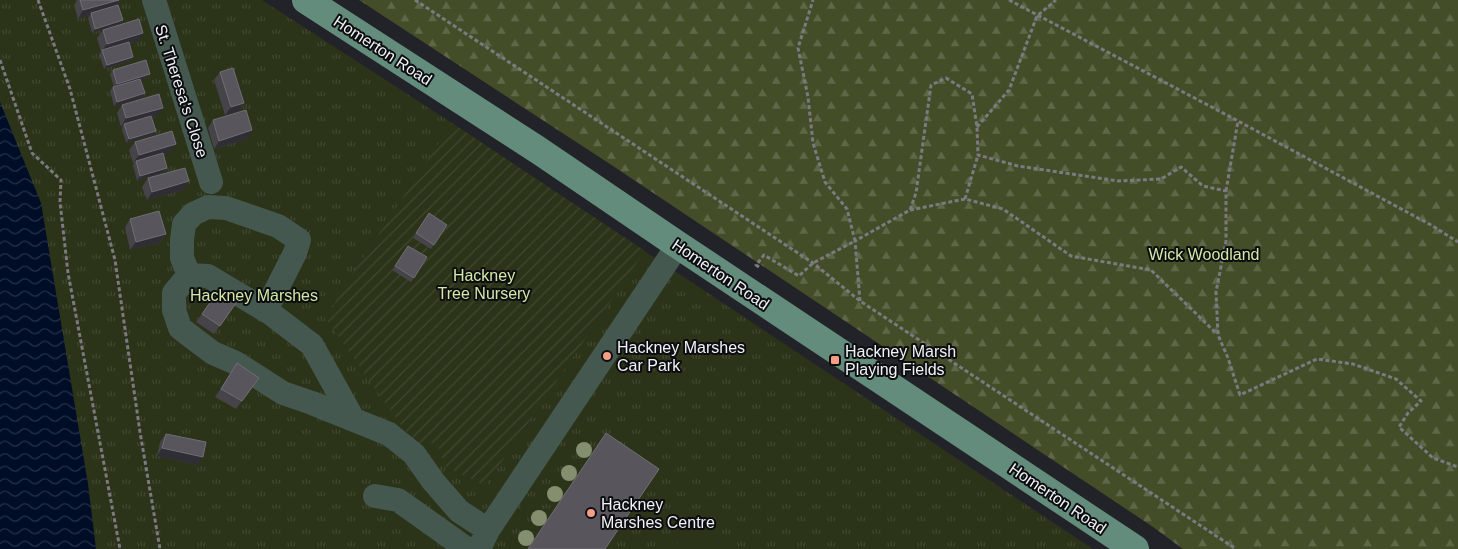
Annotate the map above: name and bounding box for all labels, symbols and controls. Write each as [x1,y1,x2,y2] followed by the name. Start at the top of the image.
[331,13,435,88] street label: Homerton Road
[152,23,211,160] street label: St. Theresa's Close
[669,236,772,313] street label: Homerton Road
[1149,246,1259,263] park label: Wick Woodland
[438,267,530,302] park label: Hackney Tree Nursery
[190,287,318,304] park label: Hackney Marshes
[617,339,745,374] place label: Hackney Marshes Car Park
[845,343,956,378] place label: Hackney Marsh Playing Fields
[601,350,613,362] marker: Hackney Marshes Car Park
[829,354,841,366] marker: Hackney Marsh Playing Fields
[1006,460,1109,537] street label: Homerton Road
[601,496,715,531] place label: Hackney Marshes Centre
[585,507,597,519] marker: Hackney Marshes Centre

